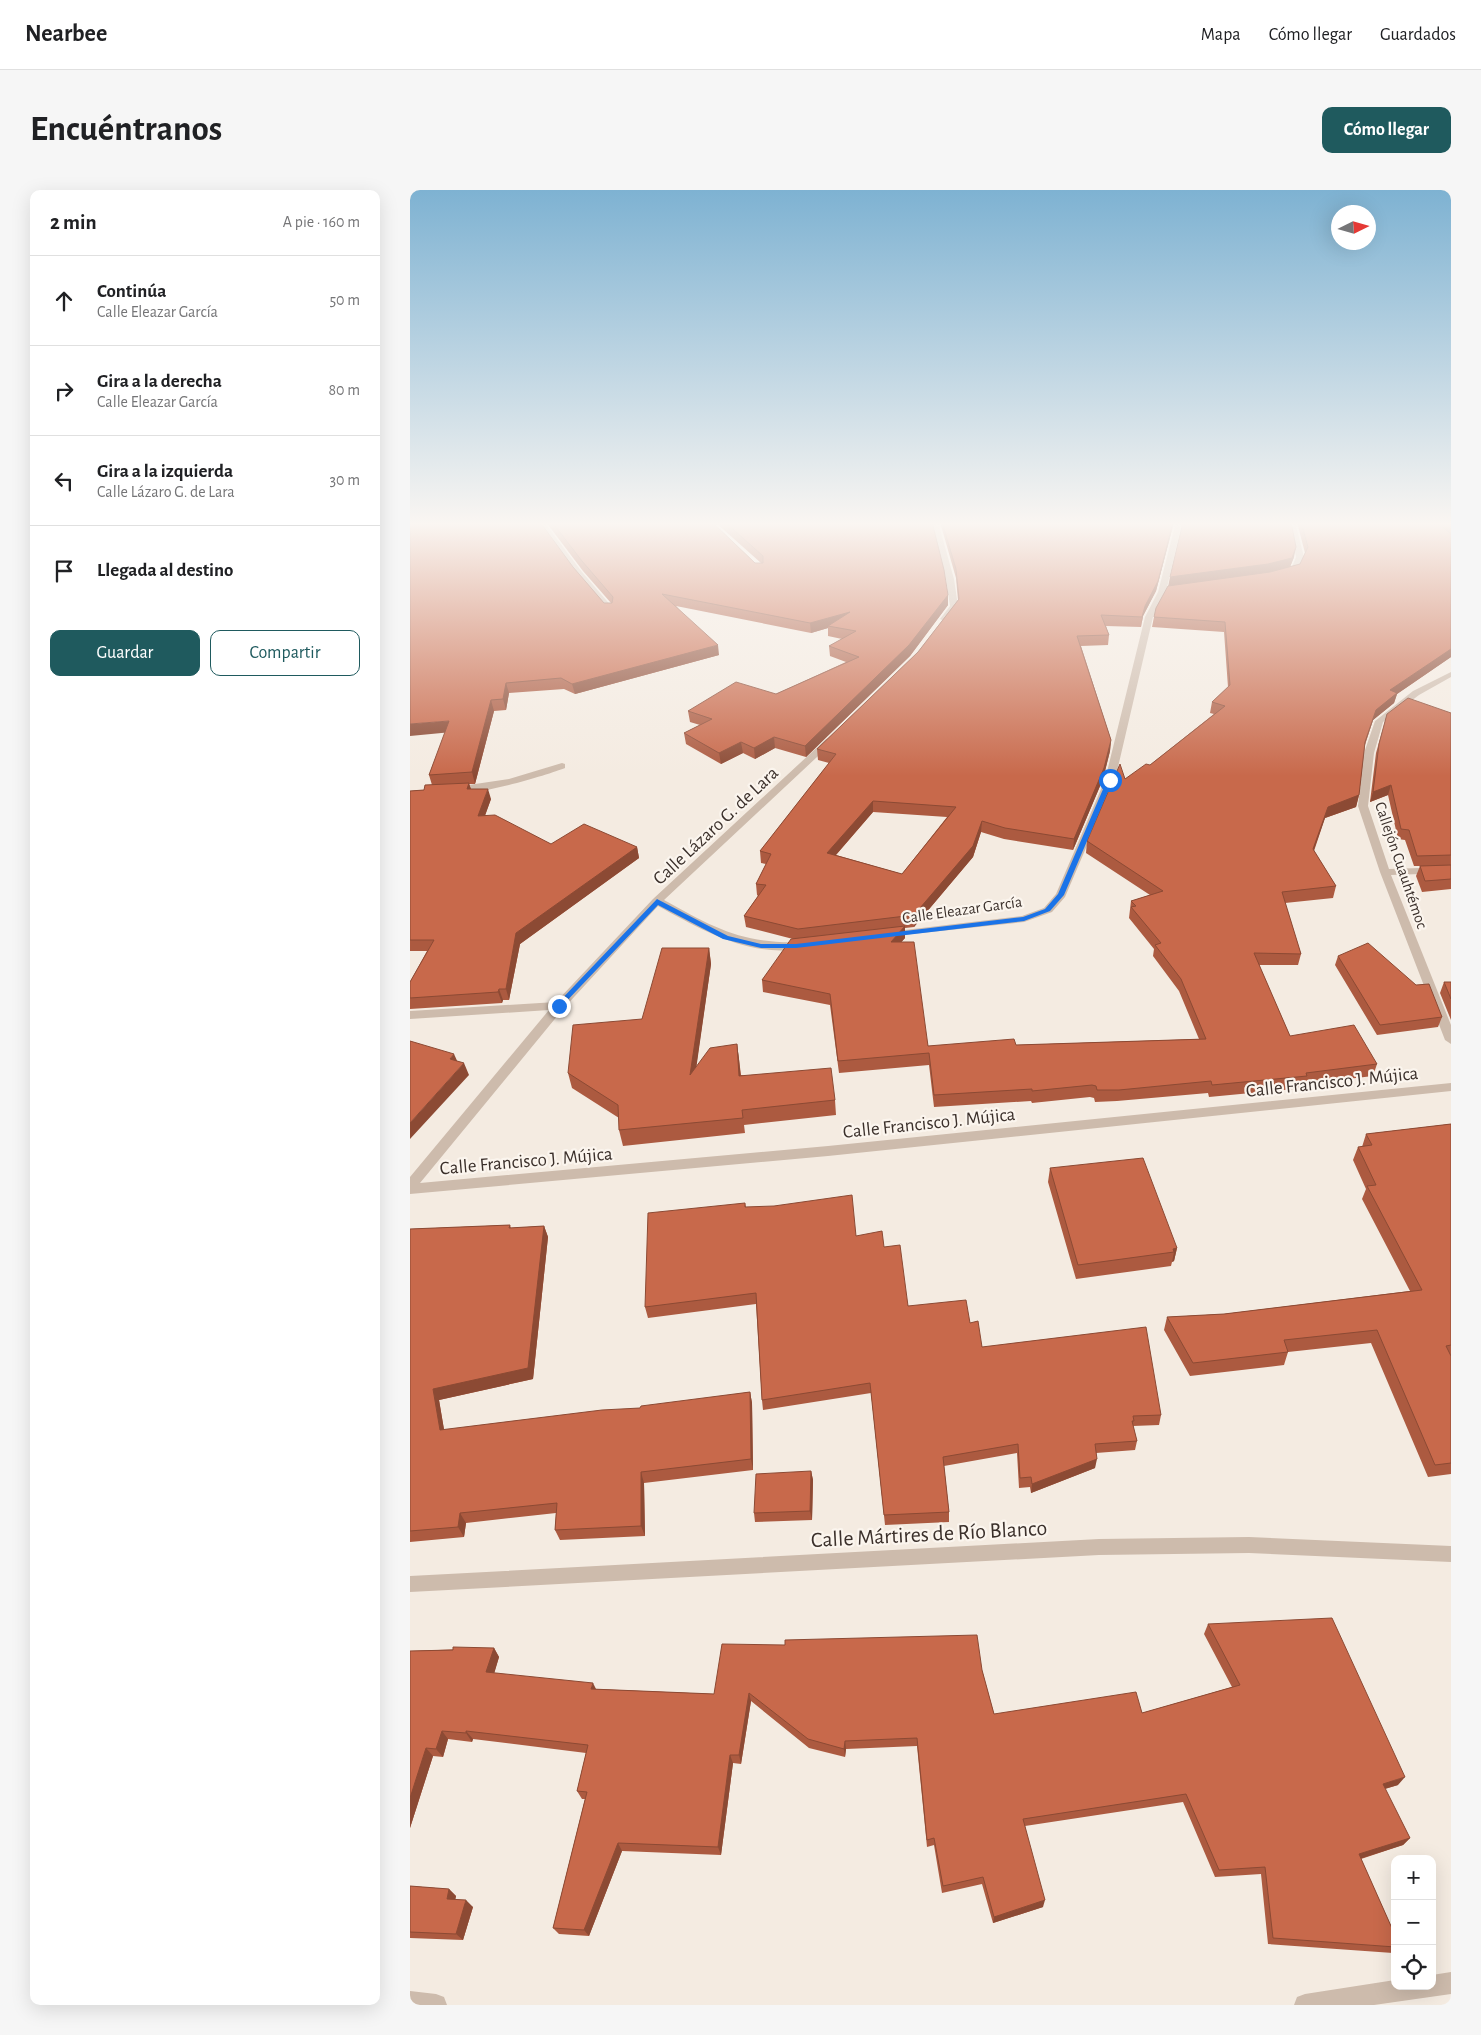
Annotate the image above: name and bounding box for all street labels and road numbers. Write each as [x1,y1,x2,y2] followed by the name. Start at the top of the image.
[650,763,782,889] street label: Calle Lázaro G. de Lara
[1371,800,1430,931] street label: Callejón Cuauhtémoc
[901,894,1023,926] street label: Calle Eleazar García
[1245,1064,1419,1101] street label: Calle Francisco J. Mújica
[842,1105,1016,1142] street label: Calle Francisco J. Mújica
[439,1144,613,1179] street label: Calle Francisco J. Mújica
[810,1517,1048,1551] street label: Calle Mártires de Río Blanco

